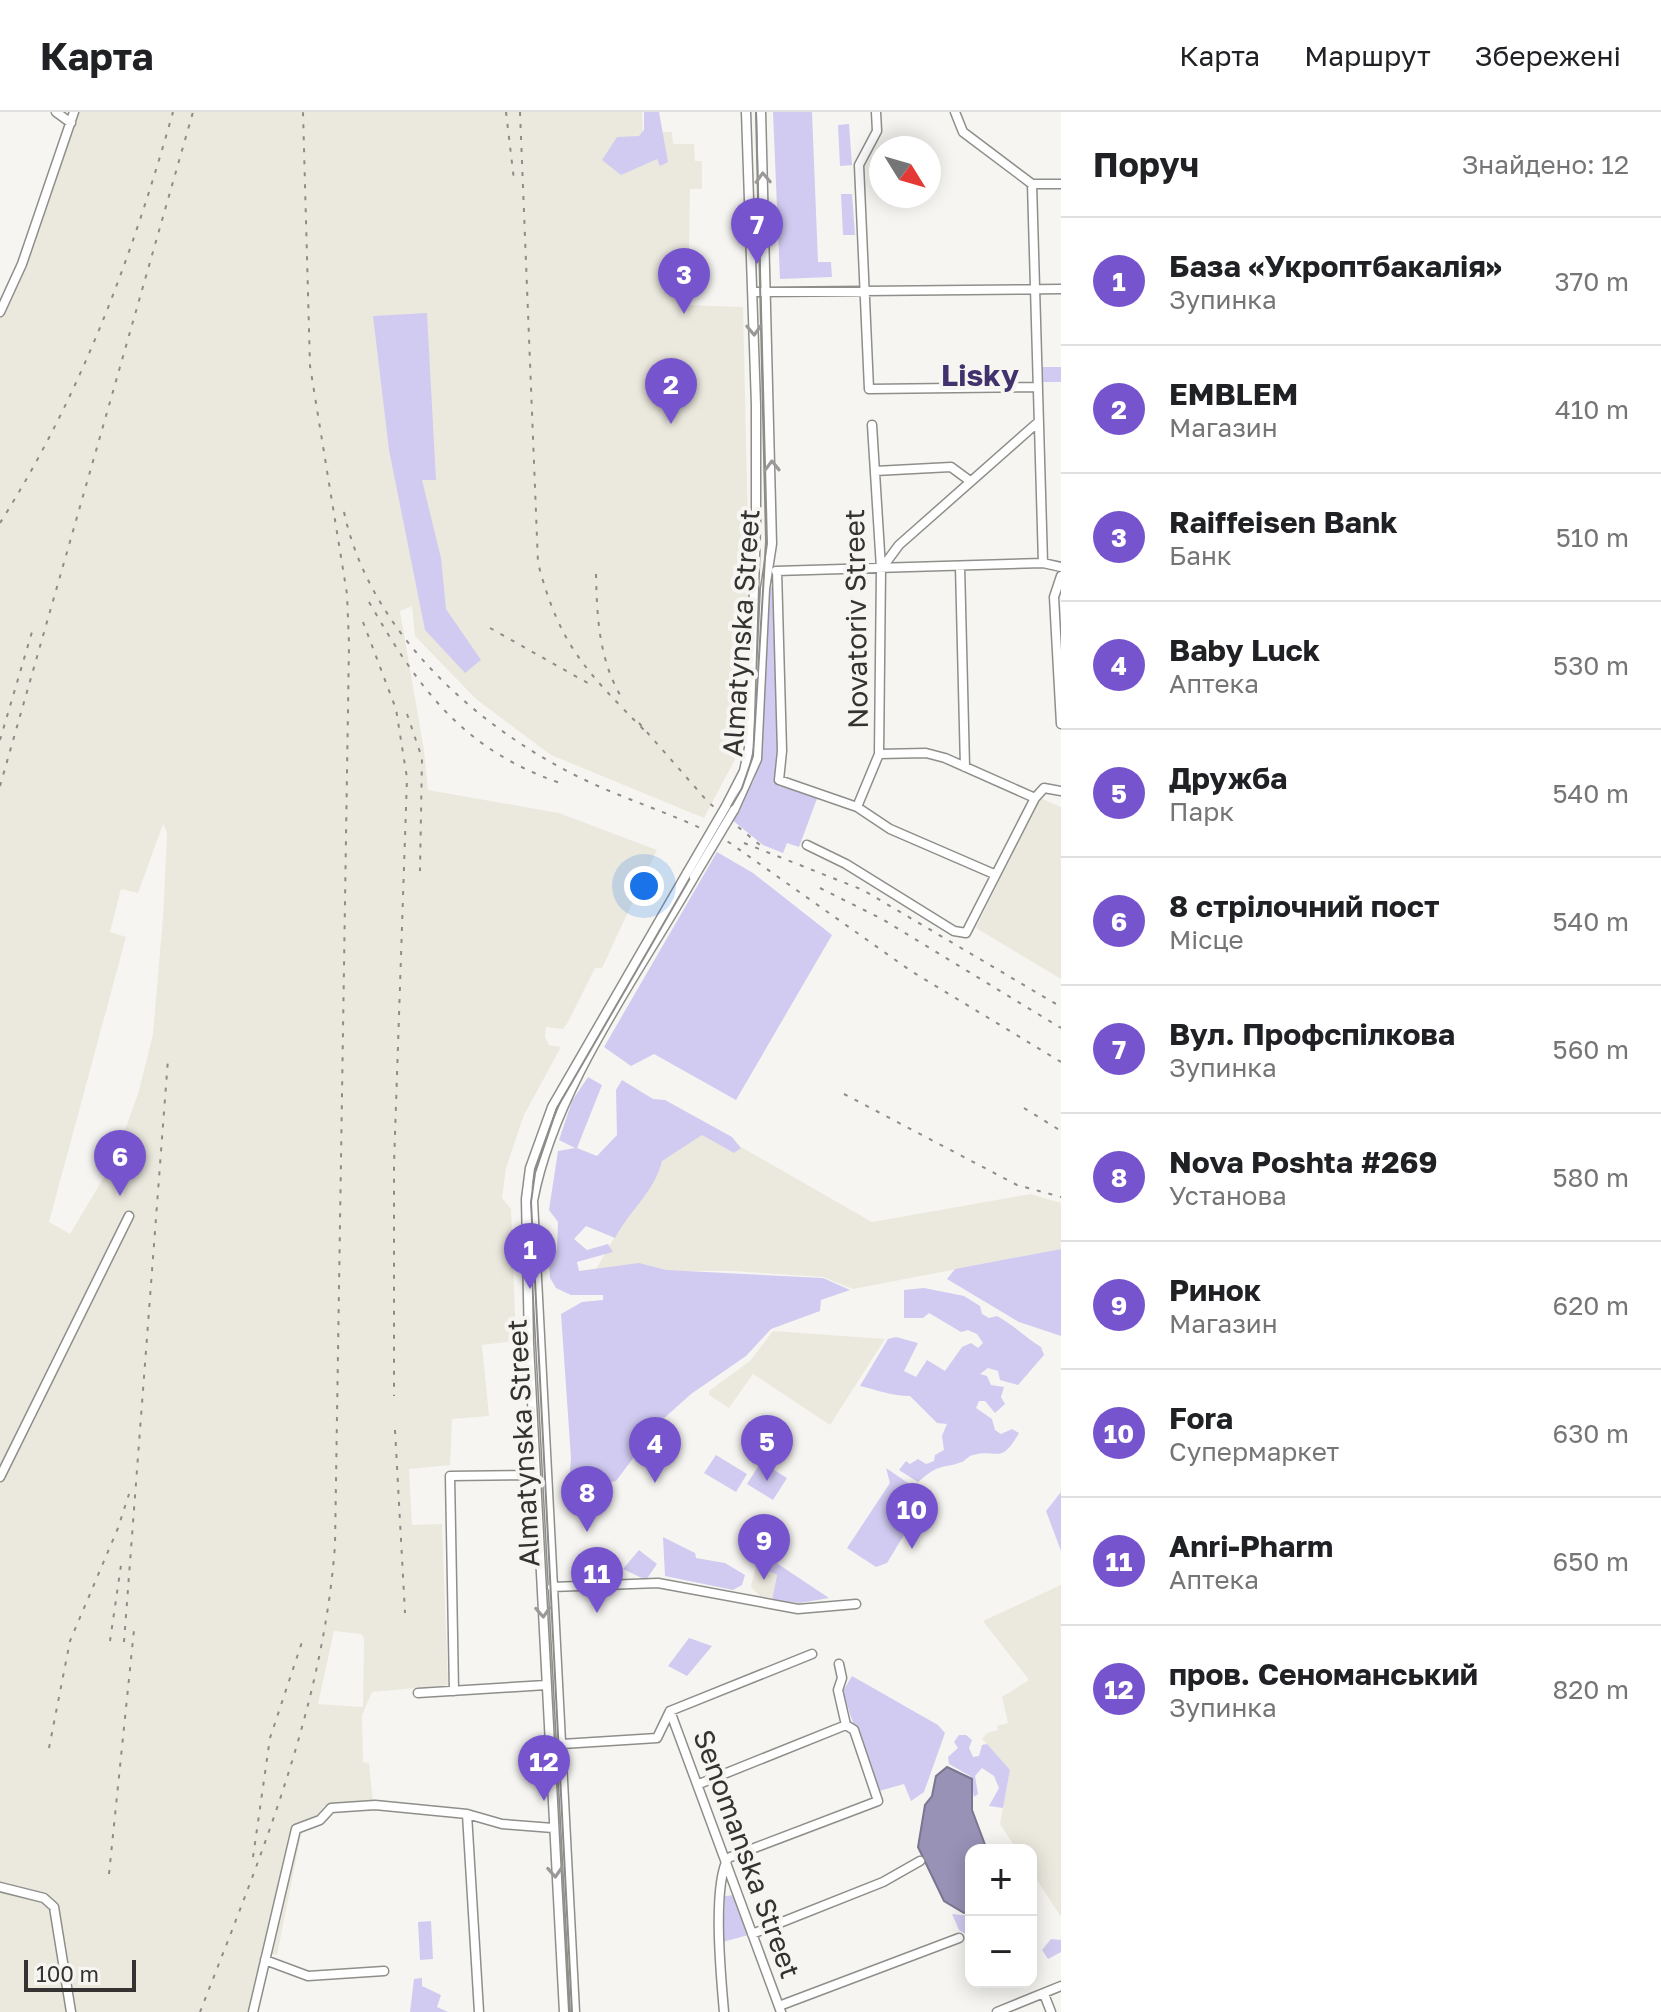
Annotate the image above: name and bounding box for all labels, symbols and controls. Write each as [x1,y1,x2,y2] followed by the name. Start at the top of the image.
[40,33,153,78] text: Карта
[1179,39,1260,72] text: Карта
[1304,39,1431,72] text: Маршрут
[1475,39,1621,72] text: Збережені
[869,136,941,208] north arrow
[1093,144,1199,184] text: Поруч
[1462,149,1629,180] text: Знайдено: 12
[755,171,772,184] one-way arrow
[731,198,783,264] pin: 7
[658,248,710,314] pin: 3
[1169,248,1502,284] text: База «Укроптбакалія»
[1112,266,1126,297] text: 1
[1554,266,1629,297] text: 370 m
[1169,284,1277,315] text: Зупинка
[745,324,763,337] one-way arrow
[941,357,1019,393] district label: Lisky
[645,358,697,424] pin: 2
[1169,376,1298,412] text: EMBLEM
[1111,394,1127,425] text: 2
[1555,394,1629,425] text: 410 m
[1169,412,1278,443] text: Магазин
[763,459,781,472] one-way arrow
[1169,504,1398,540] text: Raiffeisen Bank
[715,508,766,758] street label: Almatynska Street
[837,509,874,729] street label: Novatoriv Street
[1111,522,1127,553] text: 3
[1556,522,1629,553] text: 510 m
[1169,540,1232,571] text: Банк
[1169,632,1320,668] text: Baby Luck
[1111,650,1127,681] text: 4
[1553,650,1629,681] text: 530 m
[1169,668,1259,699] text: Аптека
[1169,760,1288,796] text: Дружба
[1111,778,1127,809] text: 5
[1552,778,1629,809] text: 540 m
[1169,796,1234,827] text: Парк
[624,866,664,906] your location
[1169,888,1440,924] text: 8 стрілочний пост
[1111,906,1127,937] text: 6
[1552,906,1629,937] text: 540 m
[1169,924,1244,955] text: Місце
[1169,1016,1455,1052] text: Вул. Профспілкова
[1112,1034,1126,1065] text: 7
[1553,1034,1629,1065] text: 560 m
[1169,1052,1277,1083] text: Зупинка
[94,1130,146,1196] pin: 6
[1169,1144,1438,1180] text: Nova Poshta #269
[1111,1162,1127,1193] text: 8
[1552,1162,1629,1193] text: 580 m
[1169,1180,1287,1211] text: Установа
[504,1223,556,1289] pin: 1
[1169,1272,1261,1308] text: Ринок
[1111,1290,1127,1321] text: 9
[1553,1290,1629,1321] text: 620 m
[1169,1308,1278,1339] text: Магазин
[500,1318,545,1568] street label: Almatynska Street
[1169,1400,1233,1436] text: Fora
[741,1415,793,1481] pin: 5
[629,1417,681,1483] pin: 4
[1104,1418,1134,1449] text: 10
[1552,1418,1629,1449] text: 630 m
[1169,1436,1339,1467] text: Супермаркет
[561,1466,613,1532] pin: 8
[886,1483,938,1549] pin: 10
[738,1514,790,1580] pin: 9
[1169,1528,1333,1564] text: Anri-Pharm
[1106,1546,1132,1577] text: 11
[1553,1546,1629,1577] text: 650 m
[571,1547,623,1613] pin: 11
[1169,1564,1259,1595] text: Аптека
[534,1606,551,1619] one-way arrow
[1169,1656,1478,1692] text: пров. Сеноманський
[1104,1674,1134,1705] text: 12
[1552,1674,1629,1705] text: 820 m
[1169,1692,1277,1723] text: Зупинка
[687,1725,808,1983] street label: Senomanska Street
[518,1735,570,1801] pin: 12
[965,1844,1037,1988] map controls
[965,1844,1037,1916] button: +
[547,1866,564,1879] one-way arrow
[965,1916,1037,1988] button: −
[24,1956,136,1992] scale bar
[36,1960,99,1987] text: 100 m

